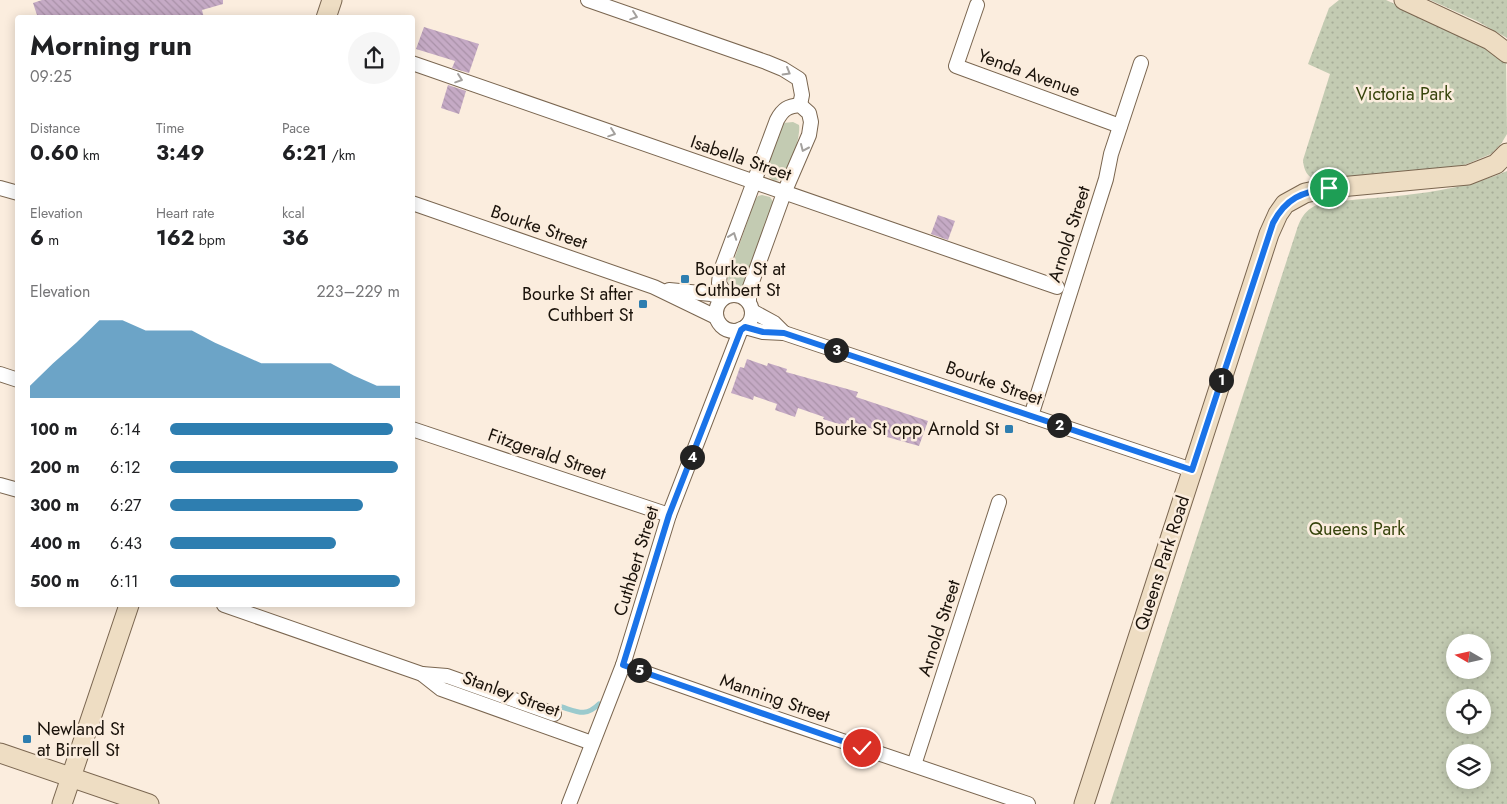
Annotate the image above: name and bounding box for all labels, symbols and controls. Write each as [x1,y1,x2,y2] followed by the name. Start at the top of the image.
[630,10,638,20] one-way arrow
[30,25,192,66] text: Morning run
[348,32,400,84] button: share
[974,42,1084,104] street label: Yenda Avenue
[30,65,72,88] text: 09:25
[781,66,790,76] one-way arrow
[454,73,462,83] one-way arrow
[1356,81,1452,107] park label: Victoria Park
[30,118,80,138] text: Distance
[156,118,184,138] text: Time
[282,118,310,138] text: Pace
[607,127,616,137] one-way arrow
[687,129,796,188] street label: Isabella Street
[30,138,79,168] text: 0.60
[156,138,205,168] text: 3:49
[282,138,327,168] text: 6:21
[799,143,810,152] one-way arrow
[79,145,100,165] text: km
[327,145,356,165] text: /km
[1308,167,1350,209] pin
[1315,174,1343,202] icon: arrive
[1041,182,1097,286] street label: Arnold Street
[487,198,592,256] street label: Bourke Street
[30,203,83,223] text: Elevation
[156,203,214,223] text: Heart rate
[282,203,305,223] text: kcal
[30,223,44,253] text: 6
[156,223,195,253] text: 162
[282,223,309,253] text: 36
[44,230,59,250] text: m
[195,230,226,250] text: bpm
[727,233,737,241] one-way arrow
[695,256,786,303] place label: Bourke St at Cuthbert St
[679,273,691,285] marker: Bourke St at Cuthbert St
[30,280,90,303] text: Elevation
[317,280,400,303] text: 223–229 m
[522,281,634,328] place label: Bourke St after Cuthbert St
[637,298,649,310] marker: Bourke St after Cuthbert St
[824,338,848,362] pin: 3
[832,340,841,360] text: 3
[942,354,1047,412] street label: Bourke Street
[1208,368,1234,392] pin: 1
[1218,370,1225,390] text: 1
[1046,412,1072,438] pin: 2
[1055,415,1064,435] text: 2
[815,416,1000,442] place label: Bourke St opp Arnold St
[30,418,77,441] text: 100 m
[110,418,141,441] text: 6:14
[485,422,610,487] street label: Fitzgerald Street
[1003,423,1015,435] marker: Bourke St opp Arnold St
[680,444,704,470] pin: 4
[688,447,697,467] text: 4
[30,456,80,479] text: 200 m
[110,456,140,479] text: 6:12
[1128,492,1196,634] street label: Queens Park Road
[30,494,79,517] text: 300 m
[110,494,142,517] text: 6:27
[607,502,665,619] street label: Cuthbert Street
[1309,516,1405,542] park label: Queens Park
[30,532,80,555] text: 400 m
[110,532,142,555] text: 6:43
[30,570,79,593] text: 500 m
[110,570,138,593] text: 6:11
[911,576,967,680] street label: Arnold Street
[1446,634,1491,679] north arrow
[1446,634,1491,789] map controls
[626,658,652,682] pin: 5
[635,660,644,680] text: 5
[459,664,564,724] street label: Stanley Street
[716,667,834,729] street label: Manning Street
[1446,689,1491,734] button: locate
[37,716,125,763] place label: Newland St at Birrell St
[841,727,883,769] pin
[21,733,33,745] marker: Newland St at Birrell St
[848,734,876,762] icon: check
[1446,744,1491,789] button: layers

